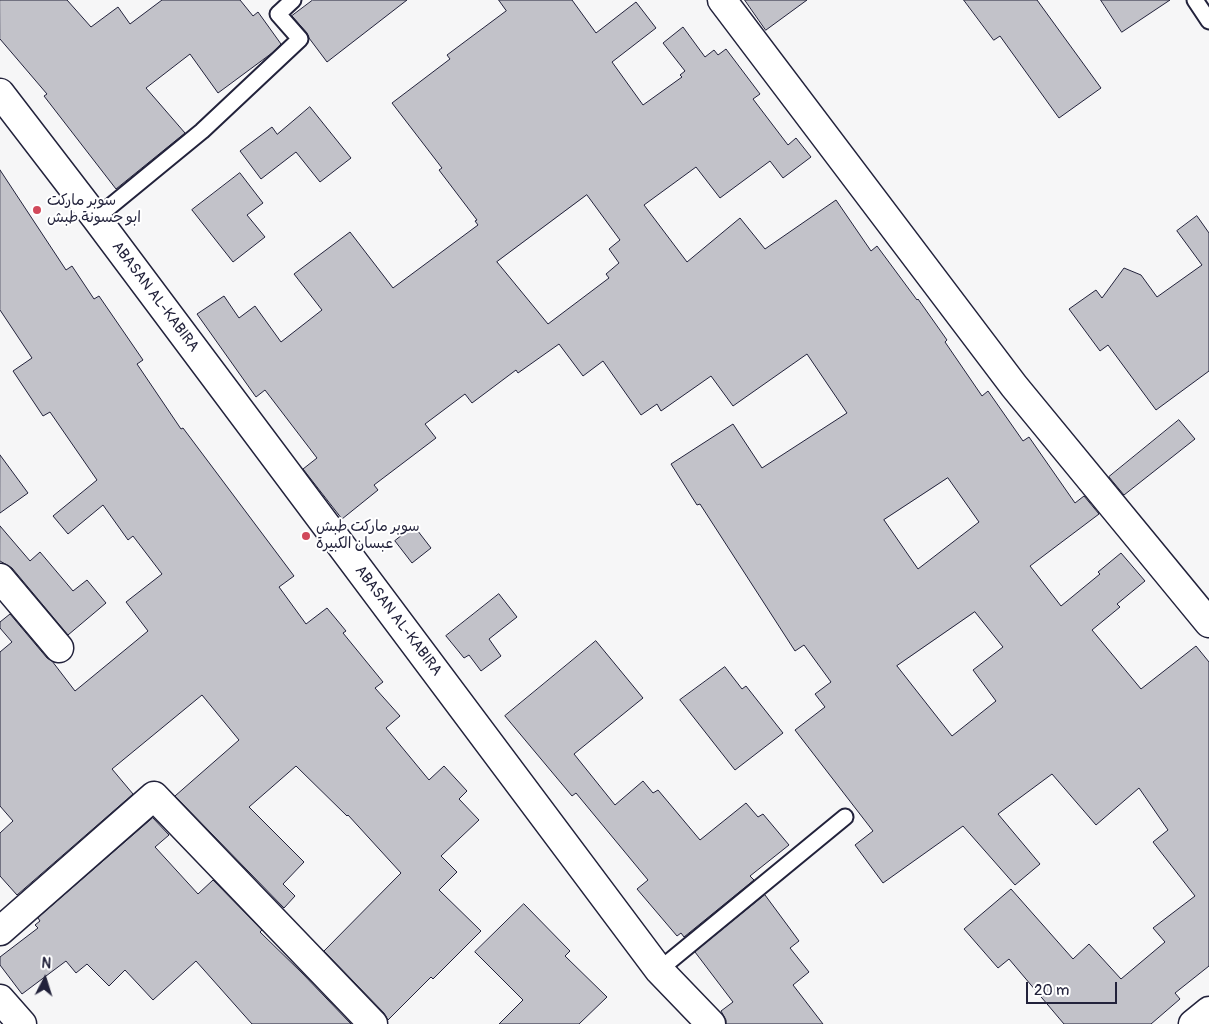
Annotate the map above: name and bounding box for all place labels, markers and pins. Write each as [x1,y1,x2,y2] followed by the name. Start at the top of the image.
[47,192,141,227] place label: سوبر ماركت ابو حسونة طبش
[31,204,43,216] marker: سوبر ماركت ابو حسونة طبش
[316,518,420,553] place label: سوبر ماركت طبش عبسان الكبيرة
[300,530,312,542] marker: سوبر ماركت طبش عبسان الكبيرة

